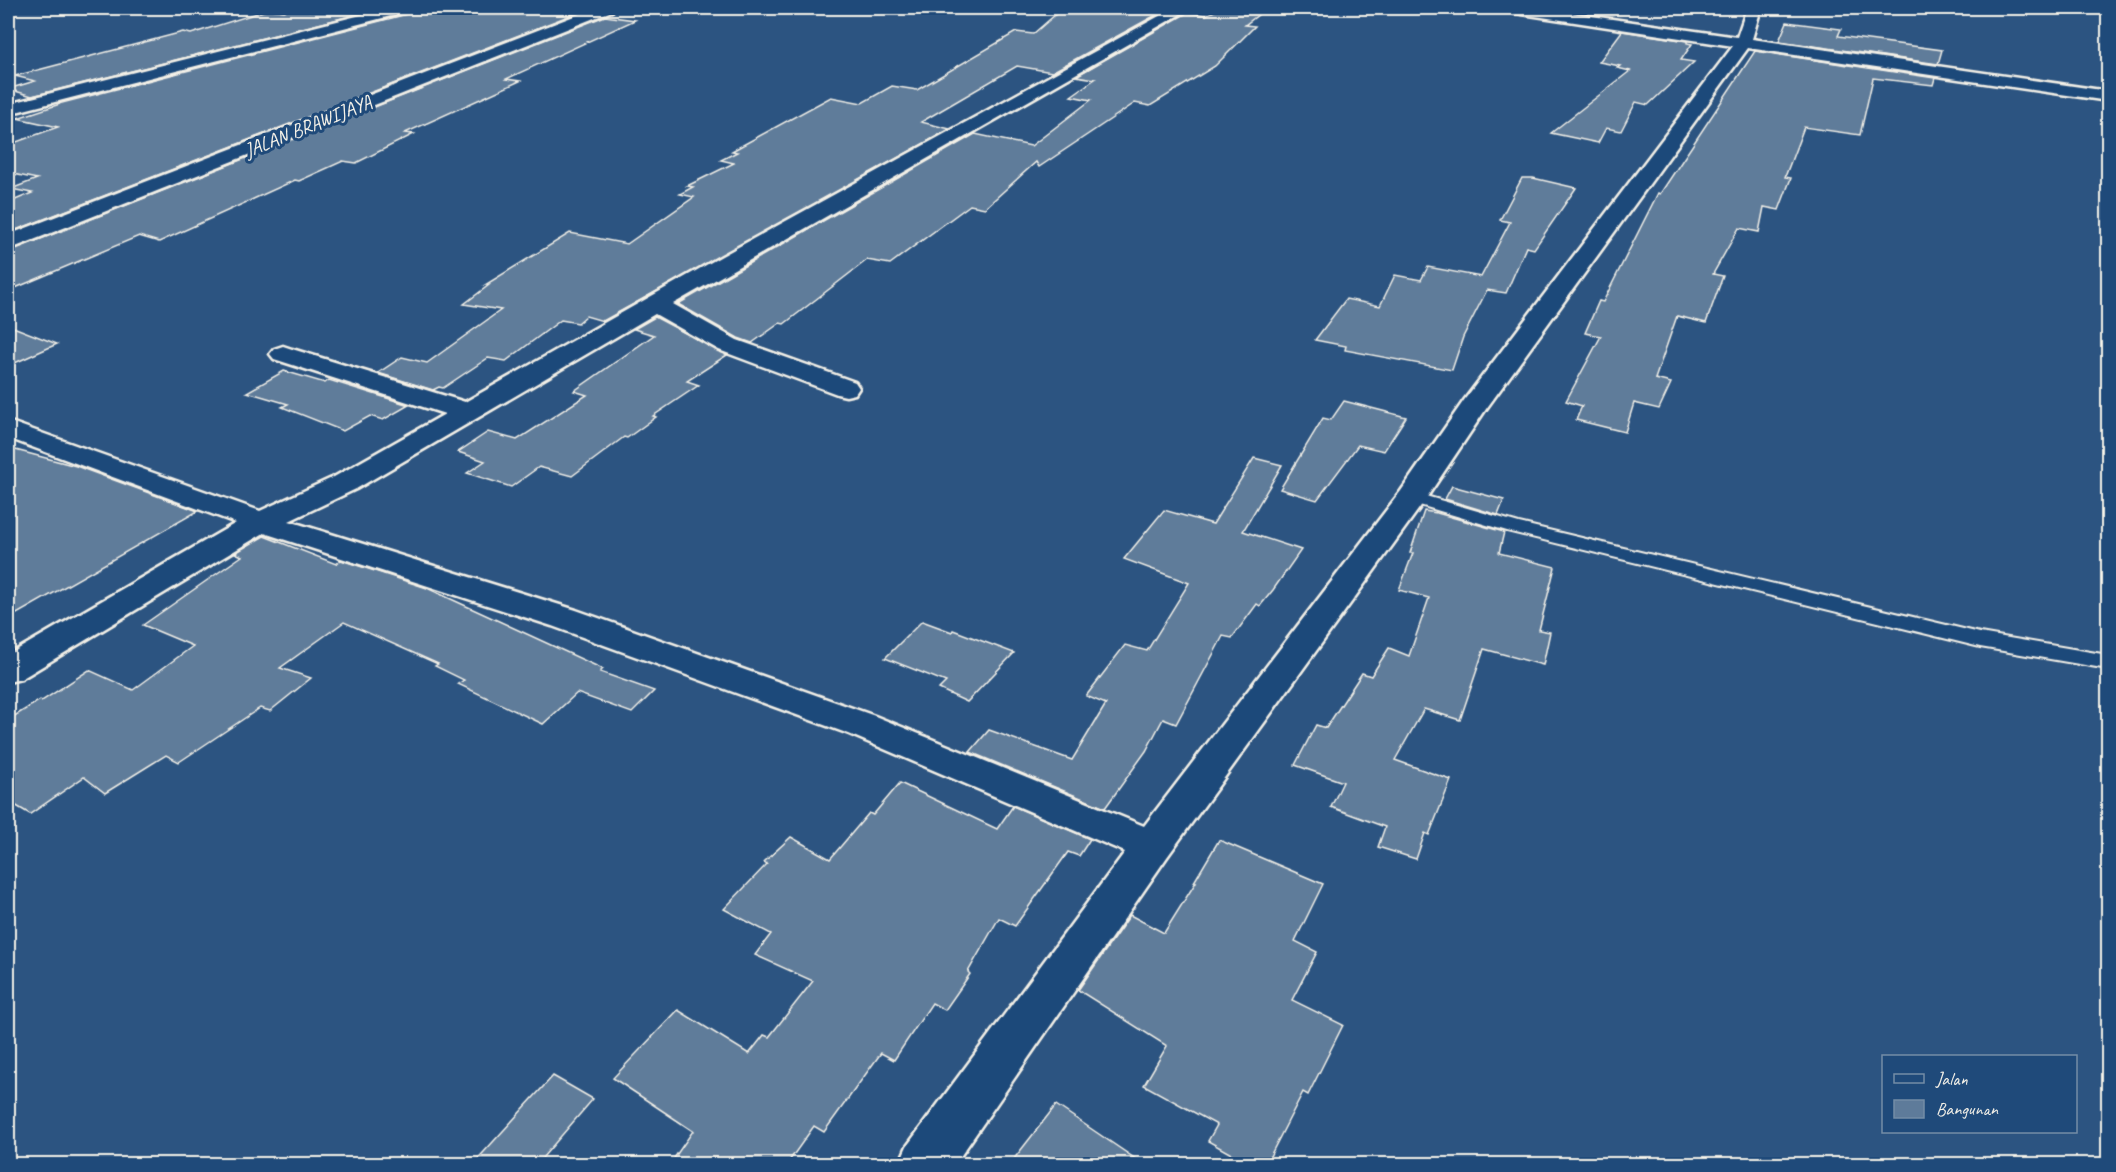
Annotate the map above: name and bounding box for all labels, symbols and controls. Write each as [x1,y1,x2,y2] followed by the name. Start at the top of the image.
[240,89,376,163] street label: JALAN BRAWIJAYA
[1882,1055,2077,1133] legend
[1935,1068,1968,1090] text: Jalan
[1936,1098,1999,1120] text: Bangunan

